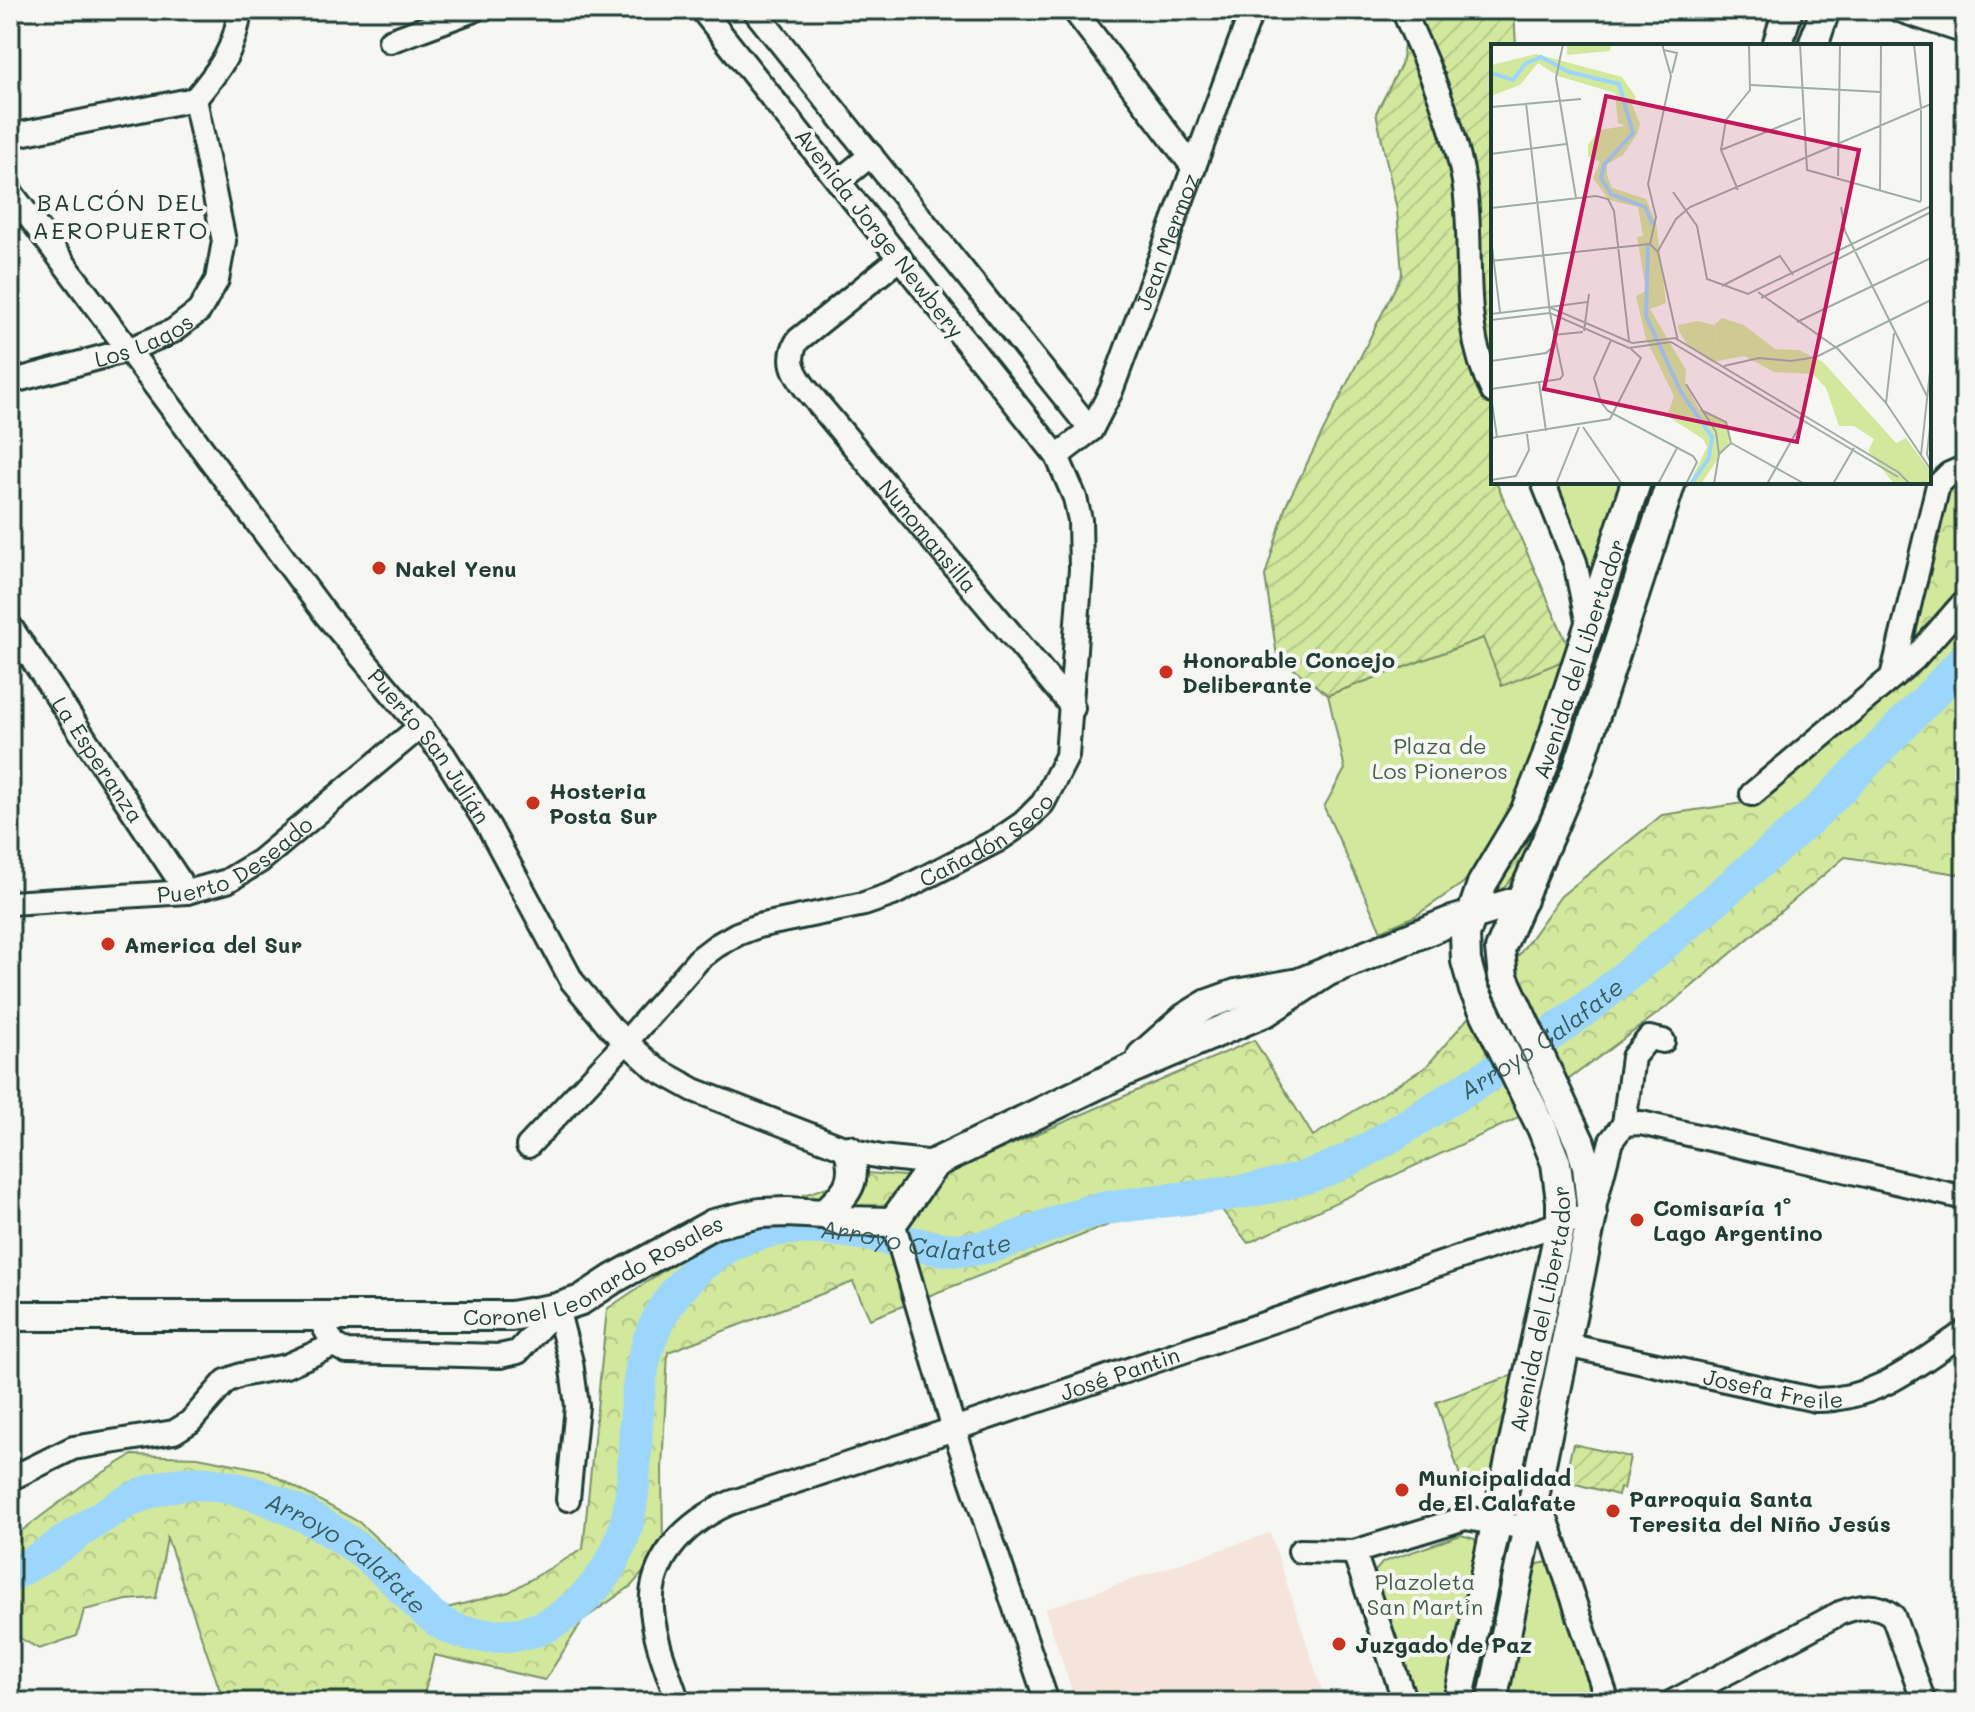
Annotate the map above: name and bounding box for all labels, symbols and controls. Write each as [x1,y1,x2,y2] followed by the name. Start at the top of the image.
[1491,44,1931,484] inset map
[789,122,971,344] street label: Avenida Jorge Newbery
[1128,169,1205,314] street label: Jean Mermoz
[33,186,209,245] district label: BALCÓN DEL AEROPUERTO
[91,307,198,373] street label: Los Lagos
[873,473,985,598] street label: Nunomansilla
[1525,535,1631,783] street label: Avenida del Libertador
[395,554,517,583] place label: Nakel Yenu
[370,559,388,577] marker: Nakel Yenu
[1182,645,1395,699] place label: Honorable Concejo Deliberante
[362,662,498,829] street label: Puerto San Julián
[1157,663,1175,681] marker: Honorable Concejo Deliberante
[46,690,151,828] street label: La Esperanza
[1372,731,1508,785] park label: Plaza de Los Pioneros
[549,776,658,830] place label: Hosteria Posta Sur
[914,789,1059,893] street label: Cañadón Seco
[524,794,542,812] marker: Hosteria Posta Sur
[156,809,318,908] street label: Puerto Deseado
[124,930,302,959] place label: America del Sur
[99,935,117,953] marker: America del Sur
[1453,970,1629,1105] water label: Arroyo Calafate
[1502,1184,1576,1435] street label: Avenida del Libertador
[1653,1193,1823,1247] place label: Comisaría 1° Lago Argentino
[463,1208,726,1331] street label: Coronel Leonardo Rosales
[1628,1211,1646,1229] marker: Comisaría 1° Lago Argentino
[819,1212,1015,1265] water label: Arroyo Calafate
[1056,1339,1183,1407] street label: José Pantin
[1701,1361,1845,1415] street label: Josefa Freile
[1418,1463,1576,1517] place label: Municipalidad de El Calafate
[1393,1481,1411,1499] marker: Municipalidad de El Calafate
[262,1484,434,1620] water label: Arroyo Calafate
[1629,1484,1891,1538] place label: Parroquia Santa Teresita del Niño Jesús
[1604,1502,1622,1520] marker: Parroquia Santa Teresita del Niño Jesús
[1367,1567,1483,1621] park label: Plazoleta San Martín
[1355,1630,1532,1659] place label: Juzgado de Paz
[1330,1635,1348,1653] marker: Juzgado de Paz

